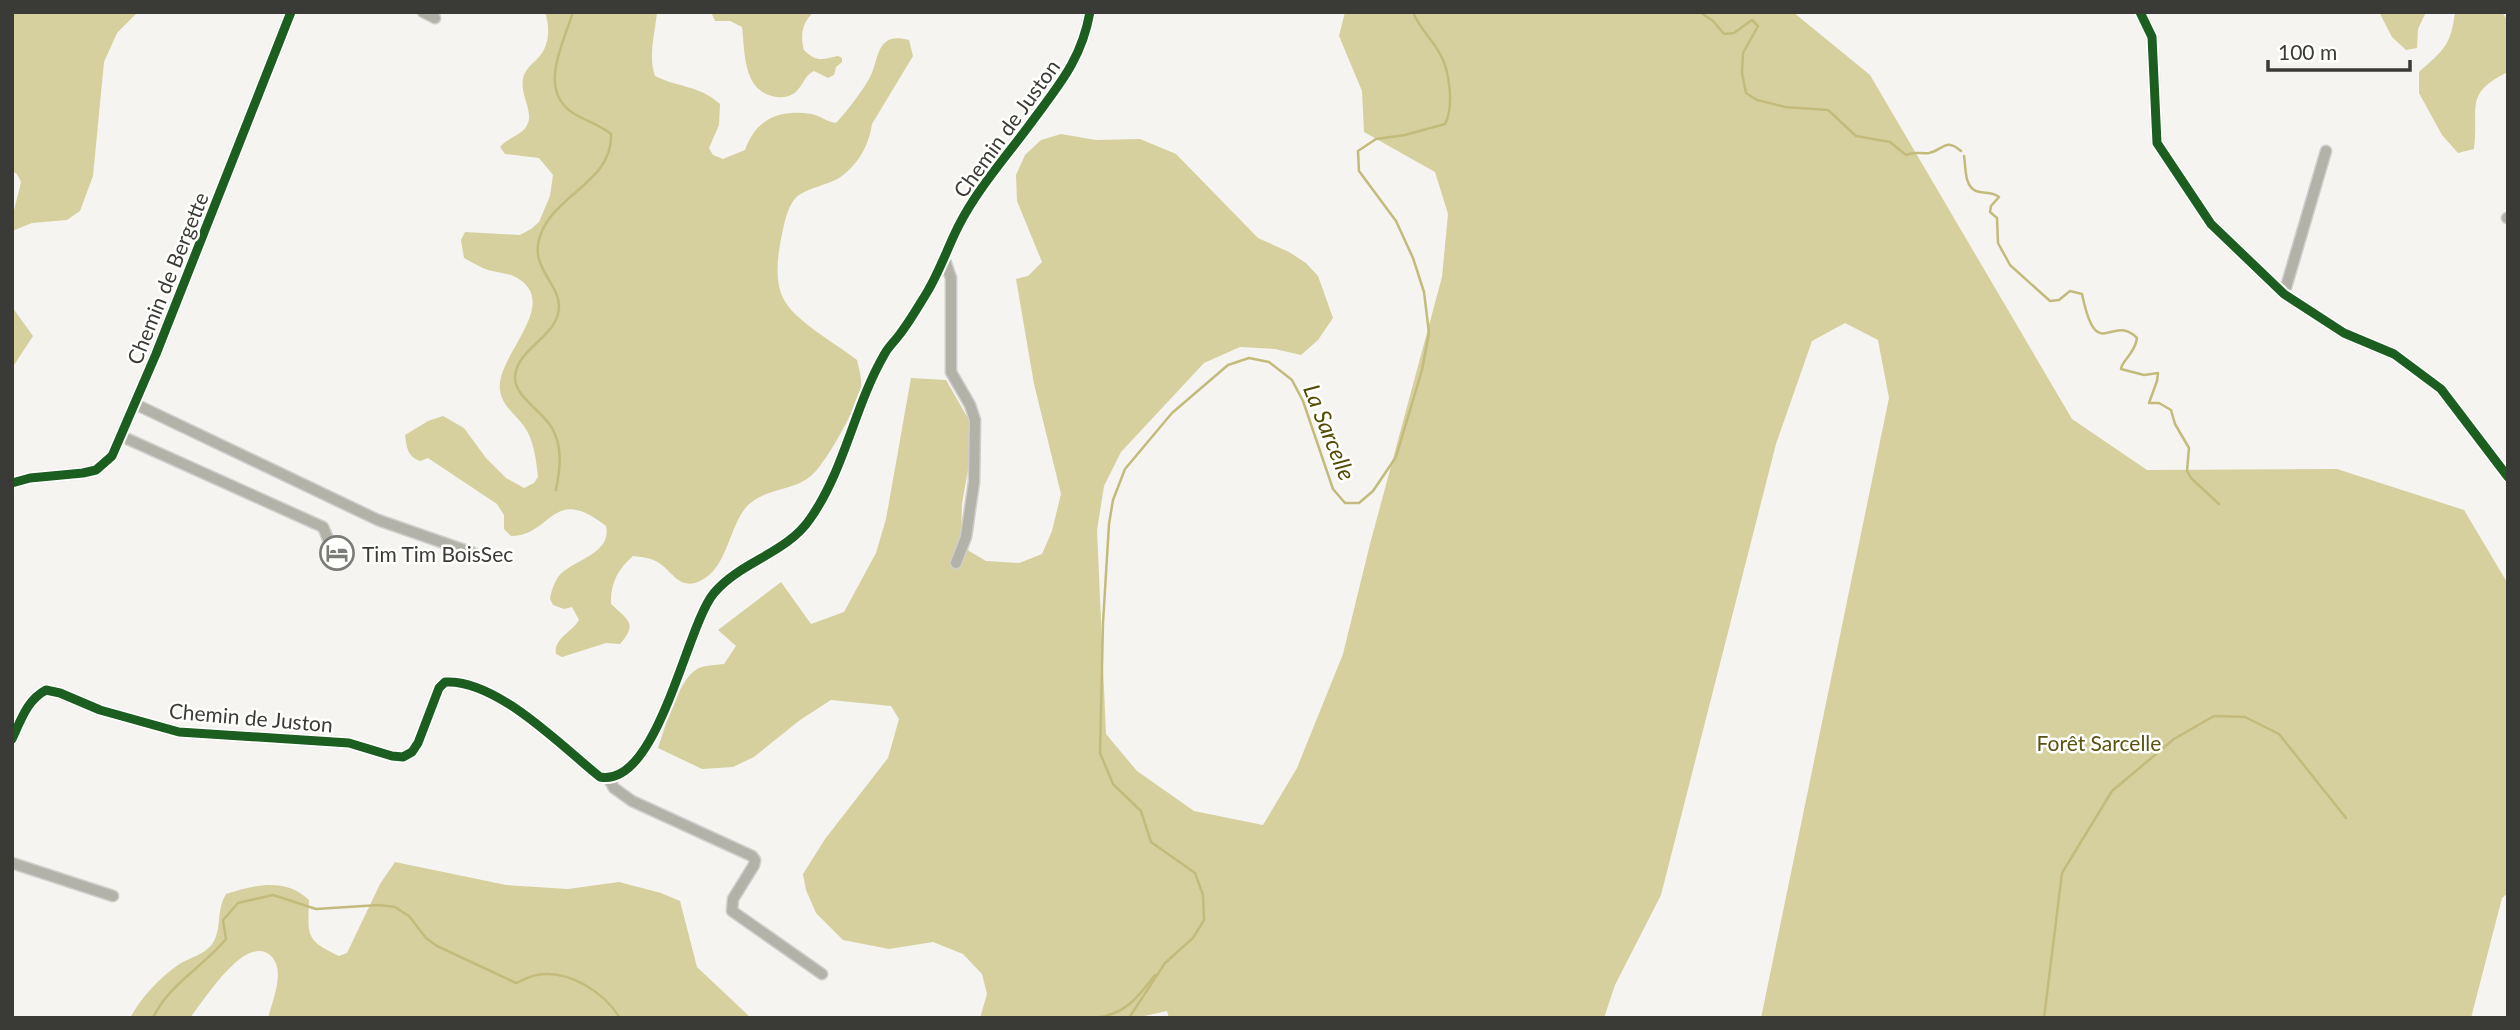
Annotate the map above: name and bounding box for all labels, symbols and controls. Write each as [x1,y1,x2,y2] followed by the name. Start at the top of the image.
[2268,28,2410,72] scale bar
[2278,39,2337,64] text: 100 m
[948,54,1064,202] street label: Chemin de Juston
[121,188,213,368] street label: Chemin de Bergette
[1298,380,1362,484] water label: La Sarcelle
[318,534,356,572] hotel icon: Tim Tim BoisSec
[362,541,513,566] place label: Tim Tim BoisSec
[168,697,334,737] street label: Chemin de Juston
[2037,730,2161,755] park label: Forêt Sarcelle

